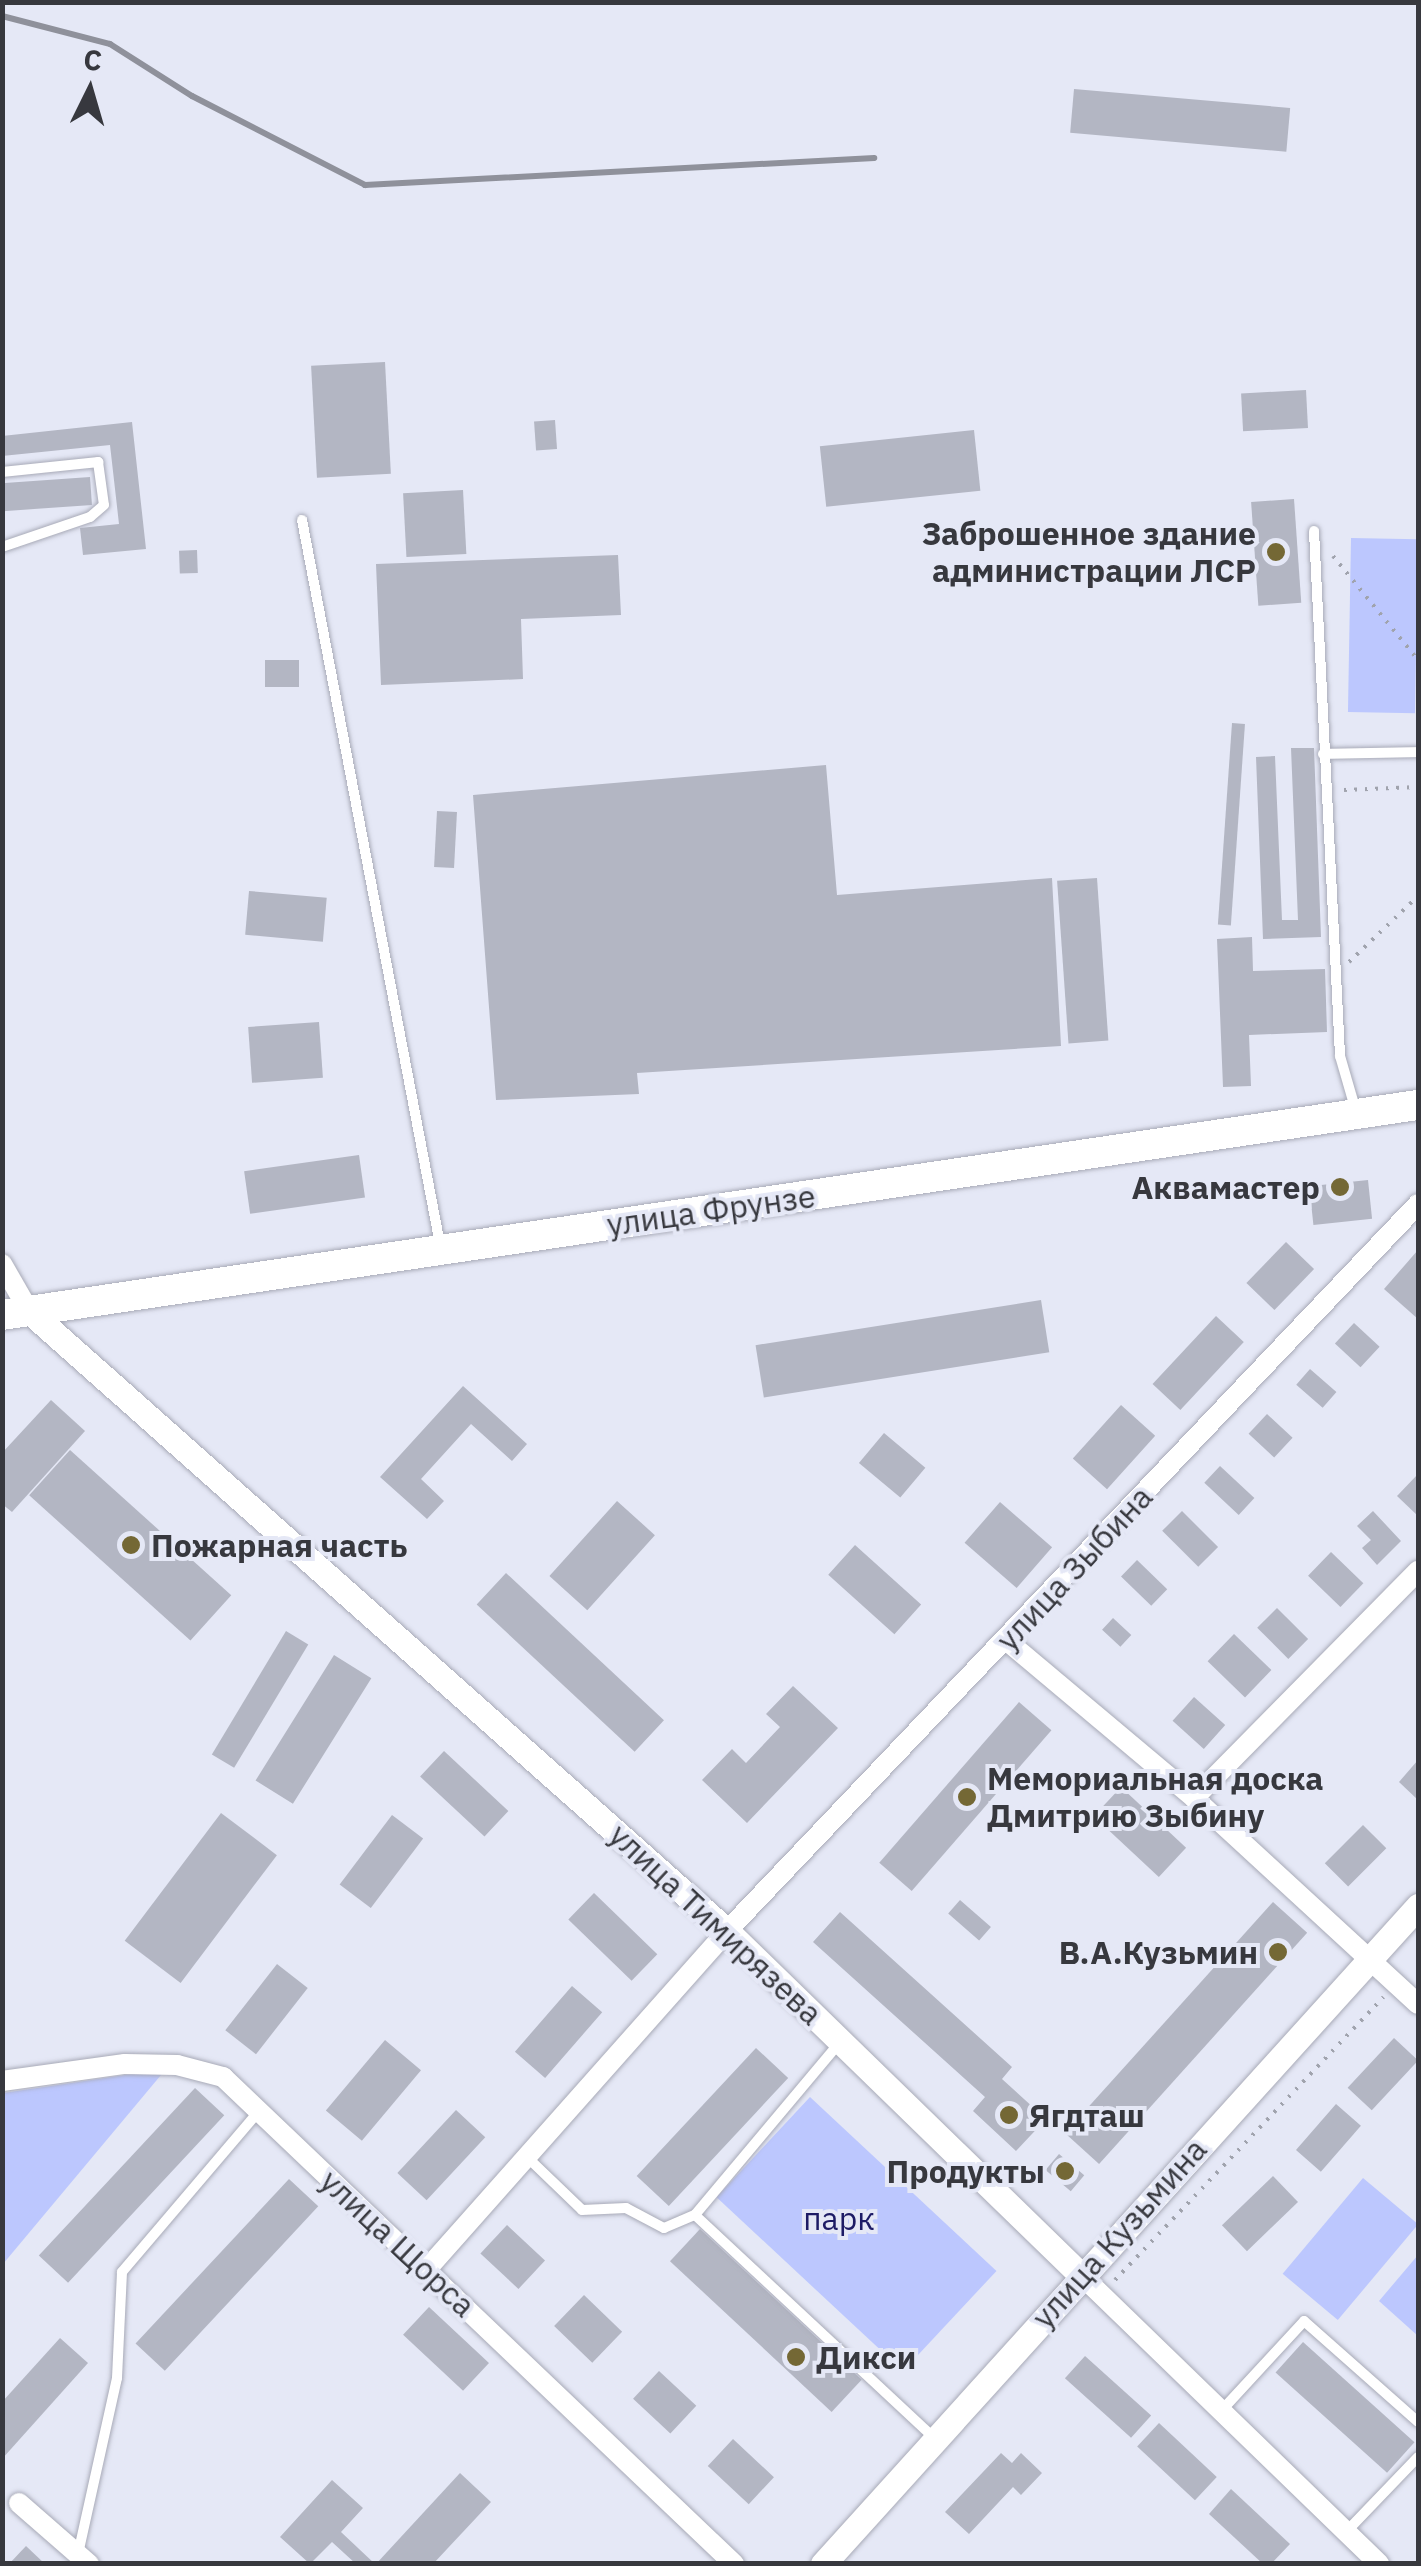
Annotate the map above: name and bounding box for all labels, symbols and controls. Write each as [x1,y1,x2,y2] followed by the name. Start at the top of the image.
[40,40,140,140] north arrow
[82,40,103,79] text: С
[922,515,1256,590] place label: Заброшенное здание администрации ЛСР
[1265,541,1287,563] marker: Заброшенное здание администрации ЛСР
[1131,1168,1320,1206] place label: Аквамастер
[604,1176,818,1244] street label: улица Фрунзе
[1329,1176,1351,1198] marker: Аквамастер
[988,1478,1160,1658] street label: улица Зыбина
[151,1526,408,1564] place label: Пожарная часть
[120,1534,142,1556] marker: Пожарная часть
[987,1760,1324,1835] place label: Мемориальная доска Дмитрию Зыбину
[956,1786,978,1808] marker: Мемориальная доска Дмитрию Зыбину
[602,1815,830,2033] street label: улица Тимирязева
[1059,1933,1258,1971] place label: В.А.Кузьмин
[1267,1941,1289,1963] marker: В.А.Кузьмин
[1029,2096,1145,2134] place label: Ягдташ
[998,2104,1020,2126] marker: Ягдташ
[1024,2130,1214,2336] street label: улица Кузьмина
[887,2152,1045,2190] place label: Продукты
[1054,2160,1076,2182] marker: Продукты
[313,2162,483,2324] street label: улица Щорса
[803,2199,875,2237] park label: парк
[816,2338,916,2376] place label: Дикси
[785,2346,807,2368] marker: Дикси

